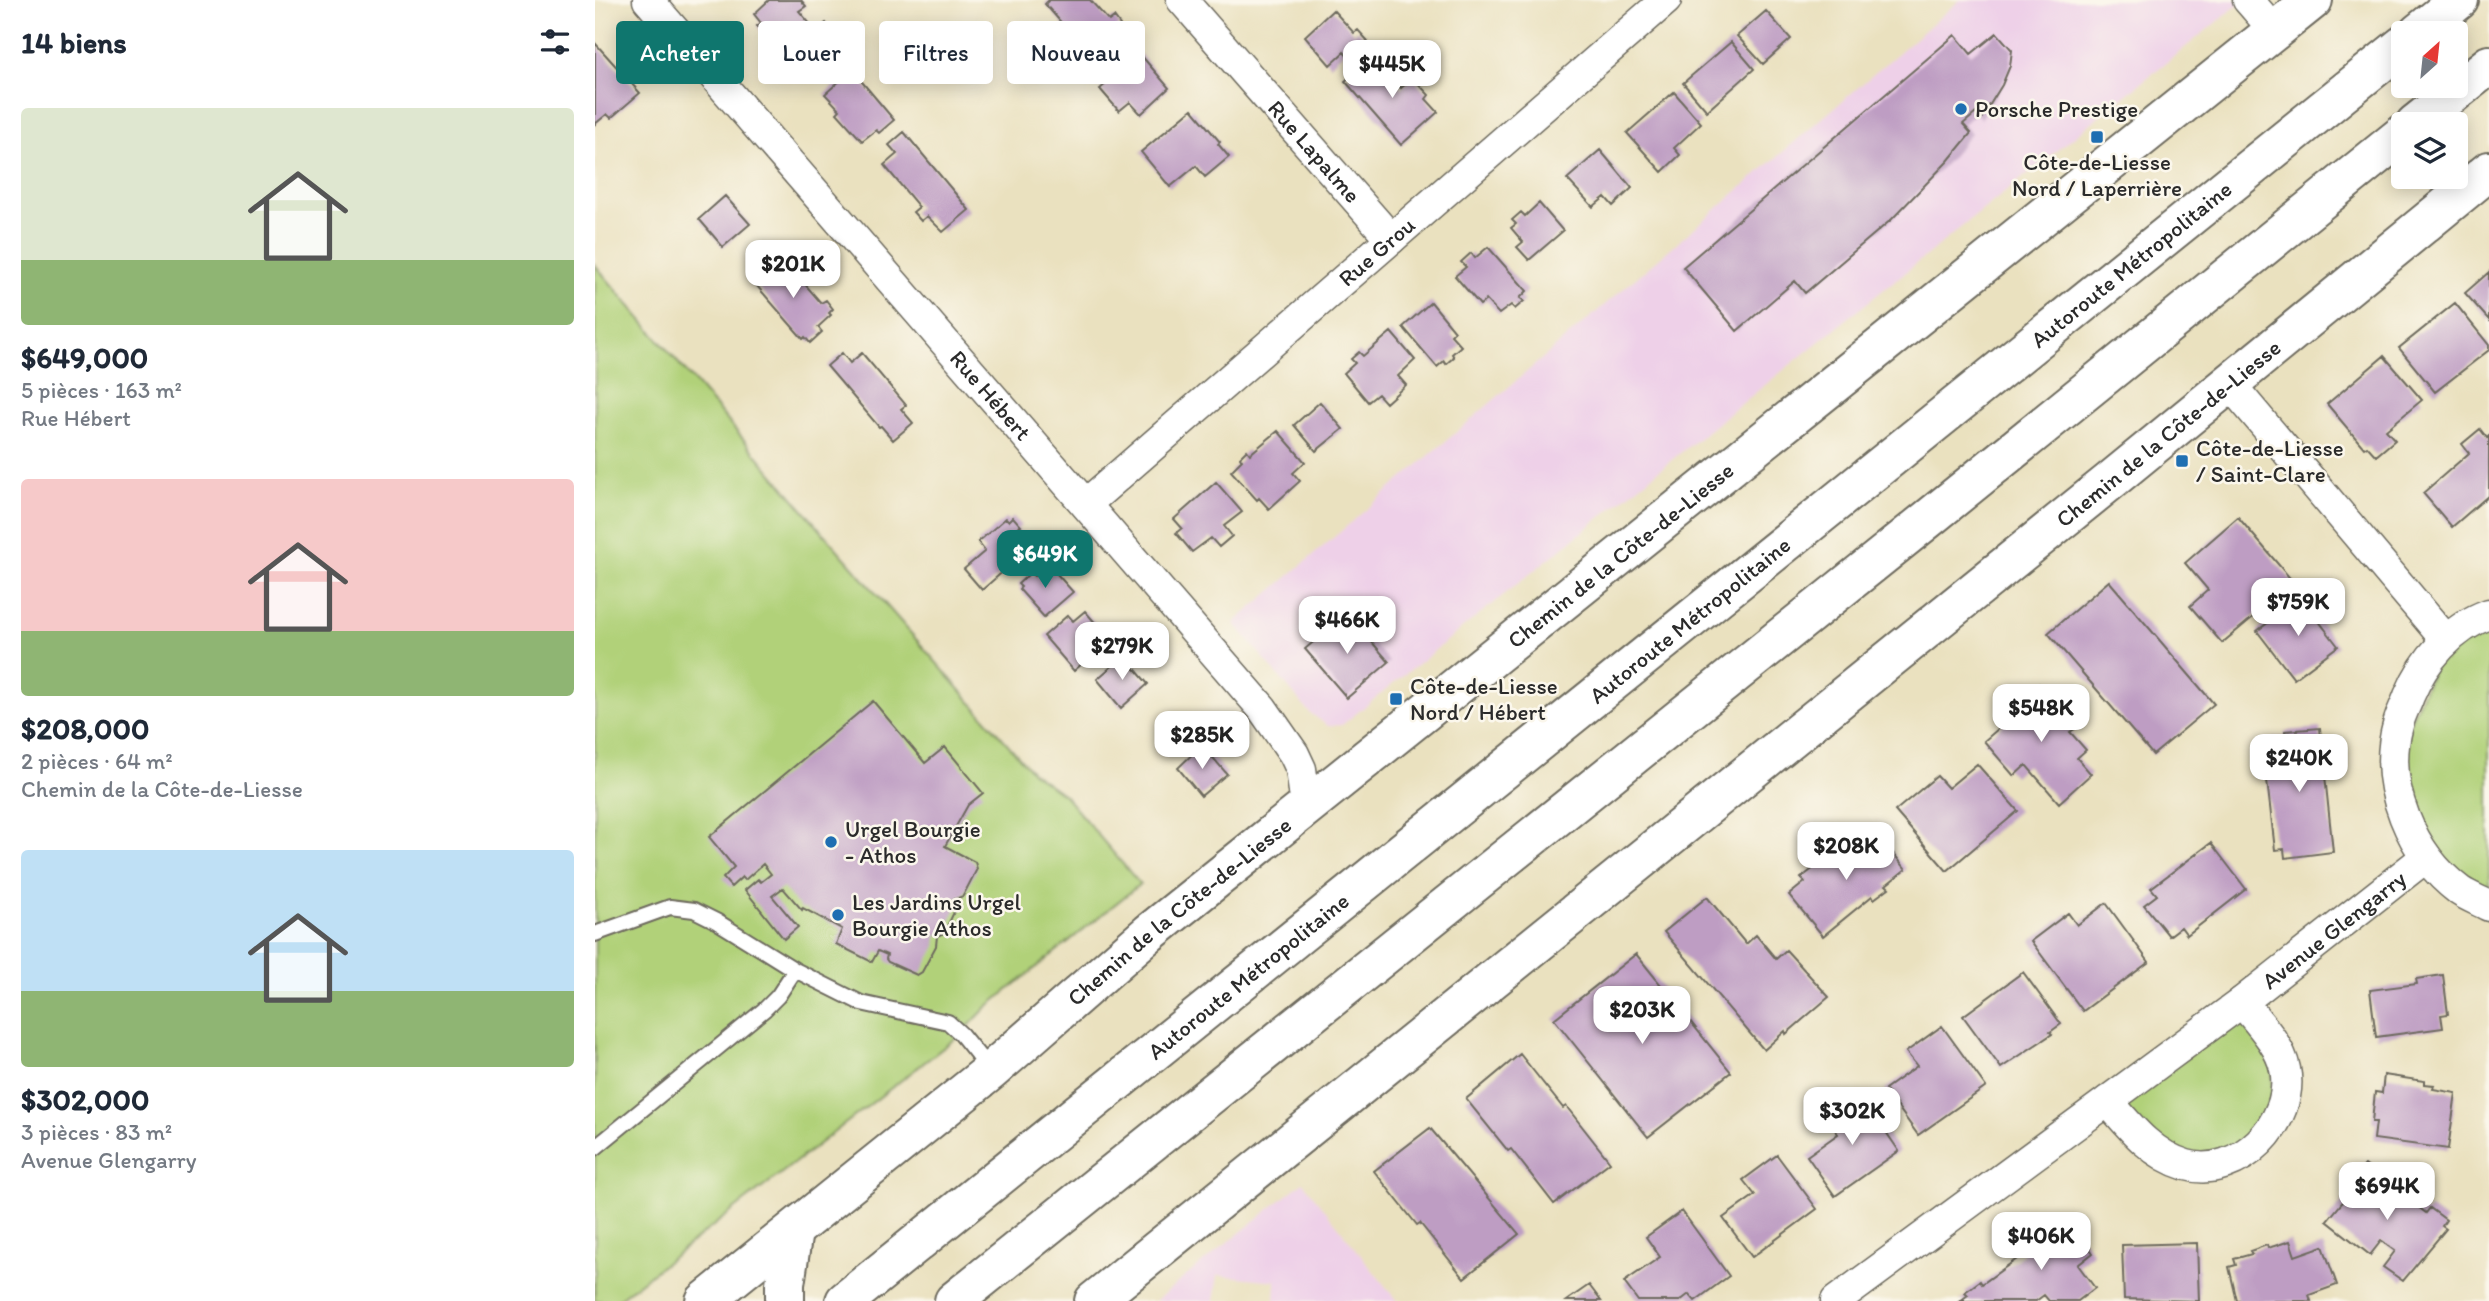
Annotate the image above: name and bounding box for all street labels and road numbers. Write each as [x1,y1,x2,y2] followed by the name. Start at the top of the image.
[1262,94,1367,208] street label: Rue Lapalme
[2025,175,2237,354] street label: Autoroute Métropolitaine
[1333,210,1421,292] street label: Rue Grou
[2050,333,2286,533] street label: Chemin de la Côte-de-Liesse
[944,344,1038,446] street label: Rue Hébert
[1502,456,1739,654] street label: Chemin de la Côte-de-Liesse
[1583,531,1796,709] street label: Autoroute Métropolitaine
[1062,811,1297,1012] street label: Chemin de la Côte-de-Liesse
[2256,864,2412,995] street label: Avenue Glengarry
[1142,886,1355,1065] street label: Autoroute Métropolitaine

